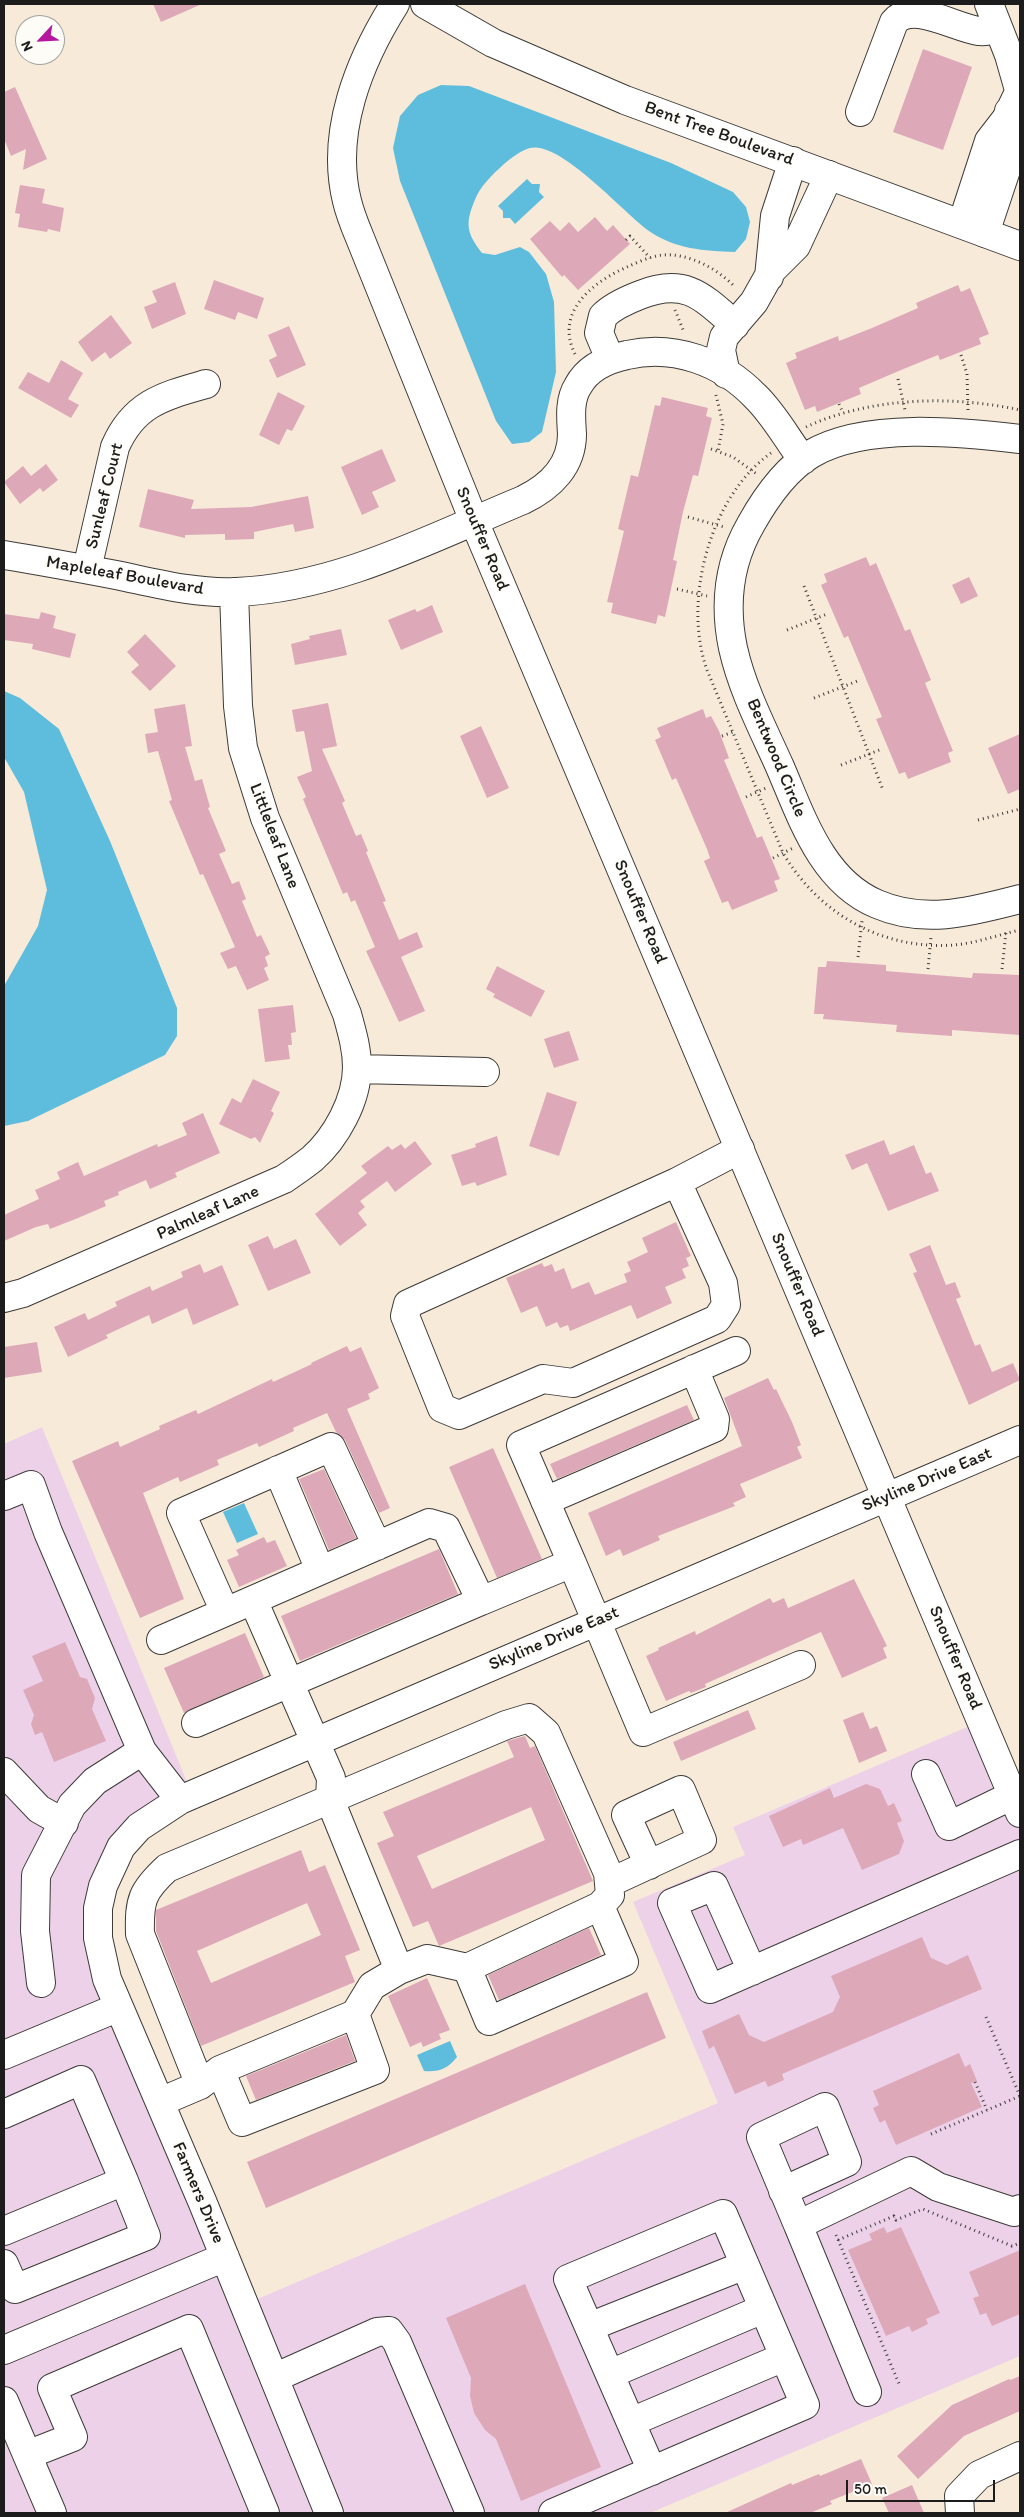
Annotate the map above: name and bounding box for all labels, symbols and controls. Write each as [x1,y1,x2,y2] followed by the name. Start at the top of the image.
[15,15,65,65] north arrow
[17,38,37,54] text: N
[641,97,797,171] street label: Bent Tree Boulevard
[81,441,129,551] street label: Sunleaf Court
[450,484,514,594] street label: Snouffer Road
[44,551,206,601] street label: Mapleleaf Boulevard
[741,695,811,821] street label: Bentwood Circle
[244,780,304,892] street label: Littleleaf Lane
[608,857,672,967] street label: Snouffer Road
[153,1181,263,1245] street label: Palmleaf Lane
[765,1230,829,1340] street label: Snouffer Road
[859,1443,995,1517] street label: Skyline Drive East
[486,1602,622,1676] street label: Skyline Drive East
[923,1603,987,1713] street label: Snouffer Road
[167,2139,229,2247] street label: Farmers Drive
[849,2470,998,2502] scale bar
[854,2480,887,2498] text: 50 m

